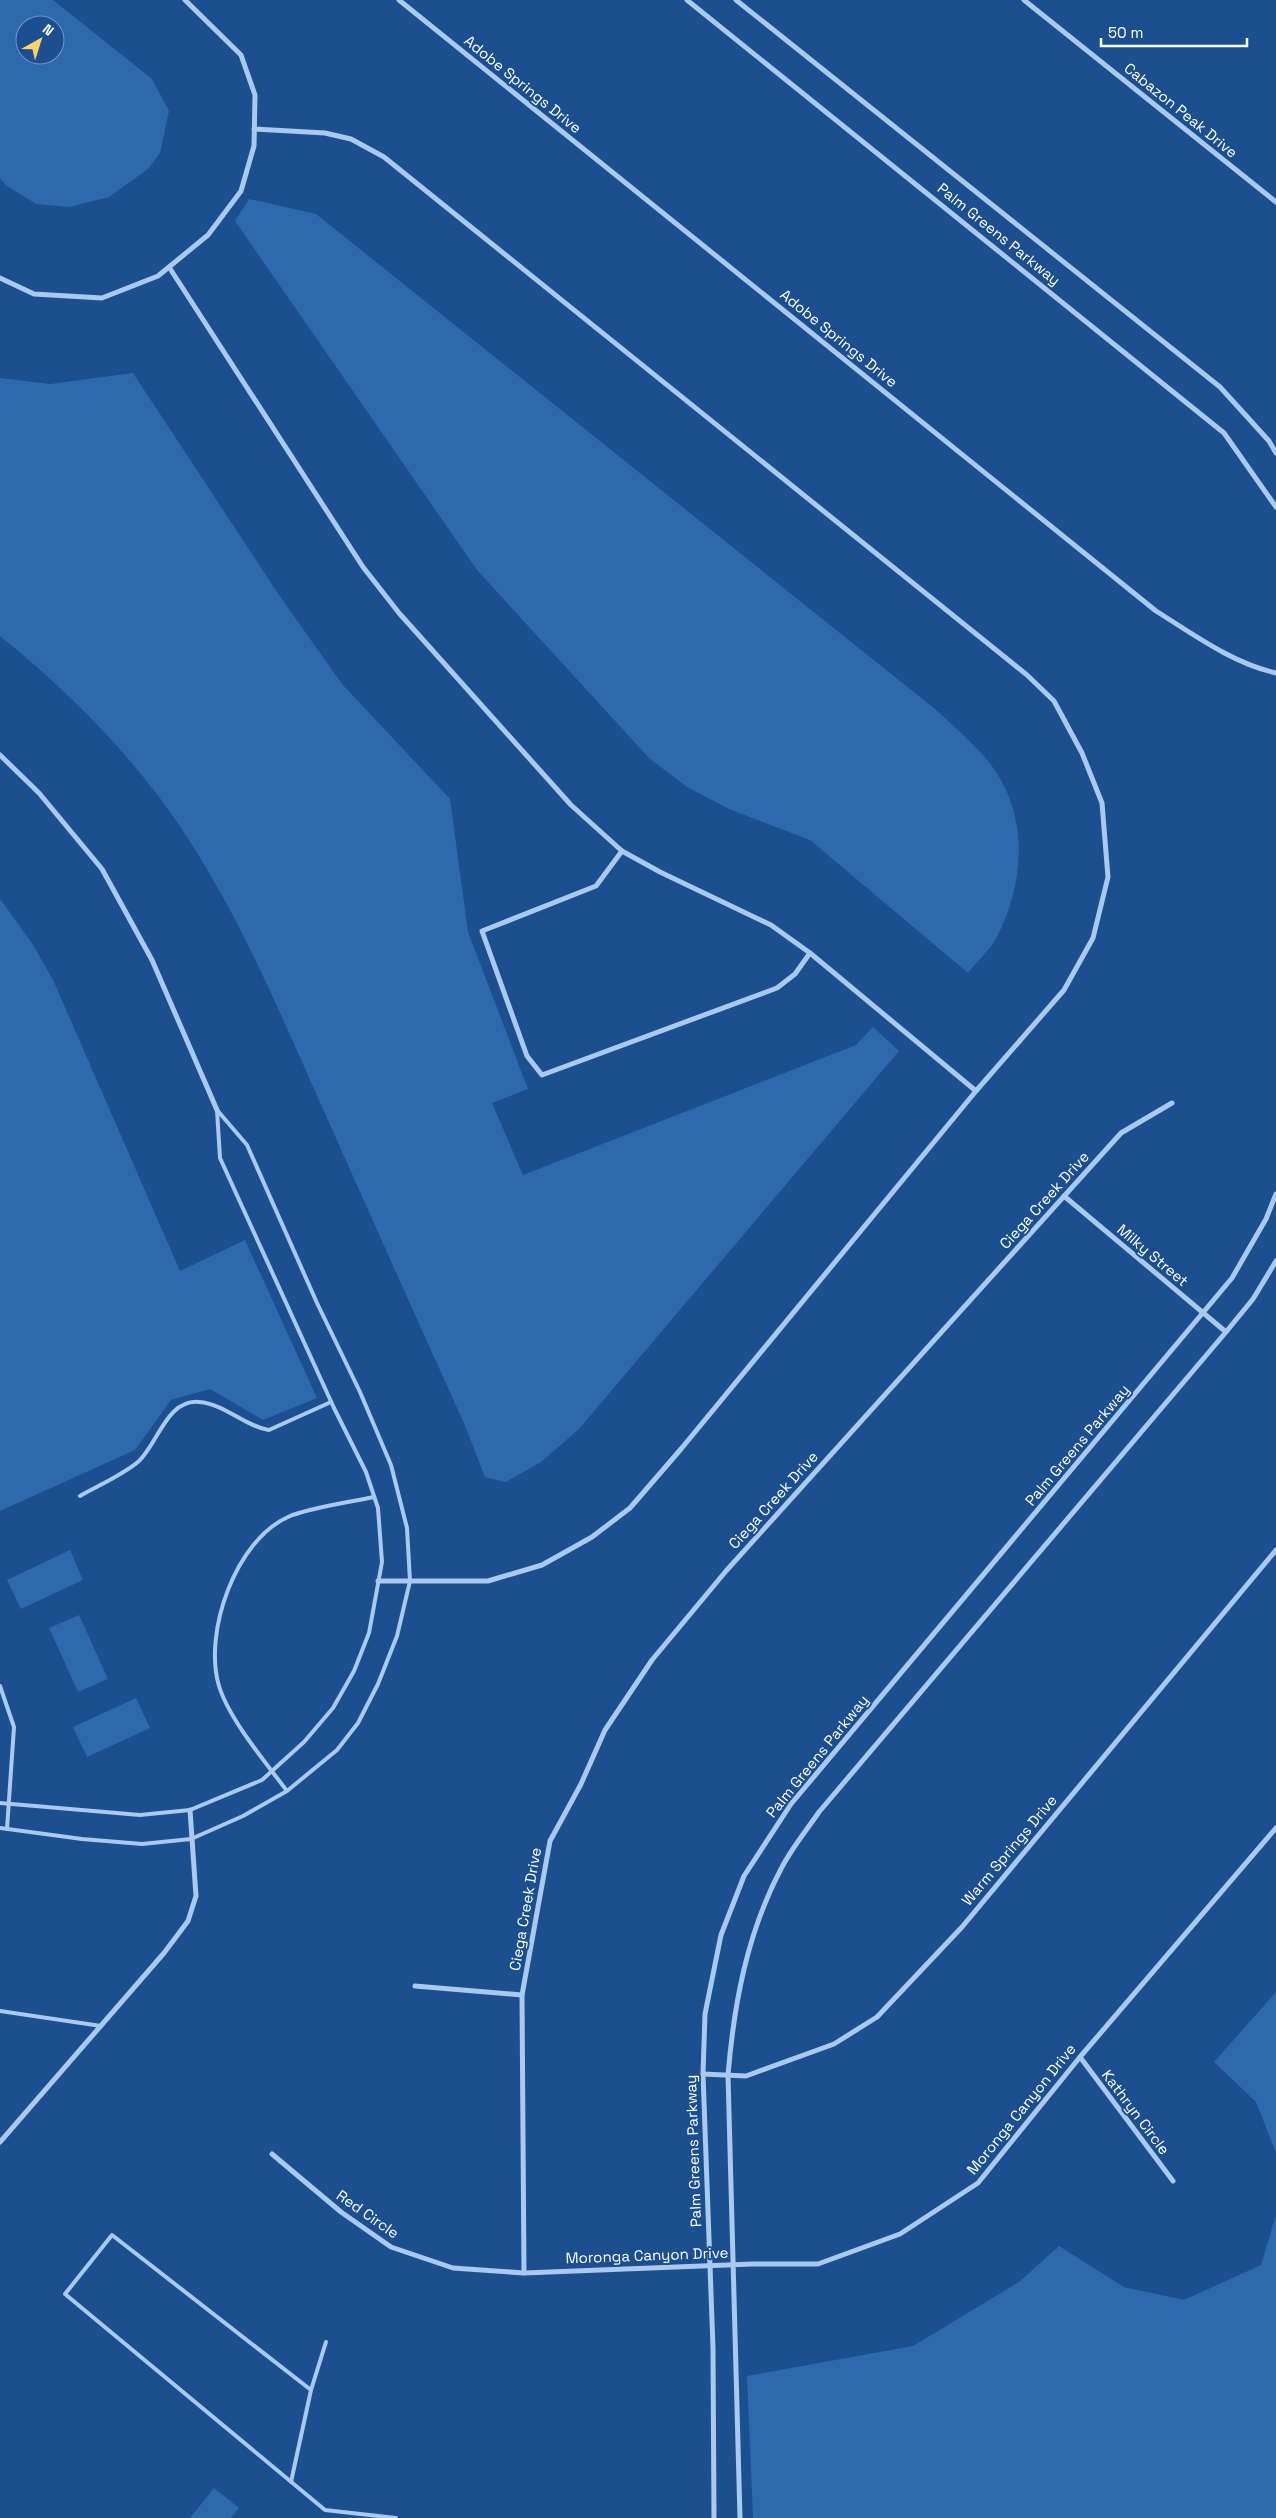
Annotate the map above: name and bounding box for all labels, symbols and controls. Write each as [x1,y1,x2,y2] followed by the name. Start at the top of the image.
[15,15,65,65] north arrow
[1101,15,1247,47] scale bar
[39,20,57,40] text: N
[1108,23,1143,42] text: 50 m
[460,31,586,137] street label: Adobe Springs Drive
[1120,58,1242,162] street label: Cabazon Peak Drive
[934,179,1064,289] street label: Palm Greens Parkway
[776,285,902,391] street label: Adobe Springs Drive
[995,1147,1093,1253] street label: Ciega Creek Drive
[1113,1220,1193,1290] street label: Milky Street
[1021,1380,1133,1510] street label: Palm Greens Parkway
[724,1447,822,1553] street label: Ciega Creek Drive
[762,1691,872,1821] street label: Palm Greens Parkway
[957,1791,1061,1909] street label: Warm Springs Drive
[505,1846,545,1972] street label: Ciega Creek Drive
[962,2040,1080,2178] street label: Moronga Canyon Drive
[1098,2066,1174,2158] street label: Kathryn Circle
[681,2074,705,2228] street label: Palm Greens Parkway
[333,2186,403,2243] street label: Red Circle
[565,2243,729,2267] street label: Moronga Canyon Drive

